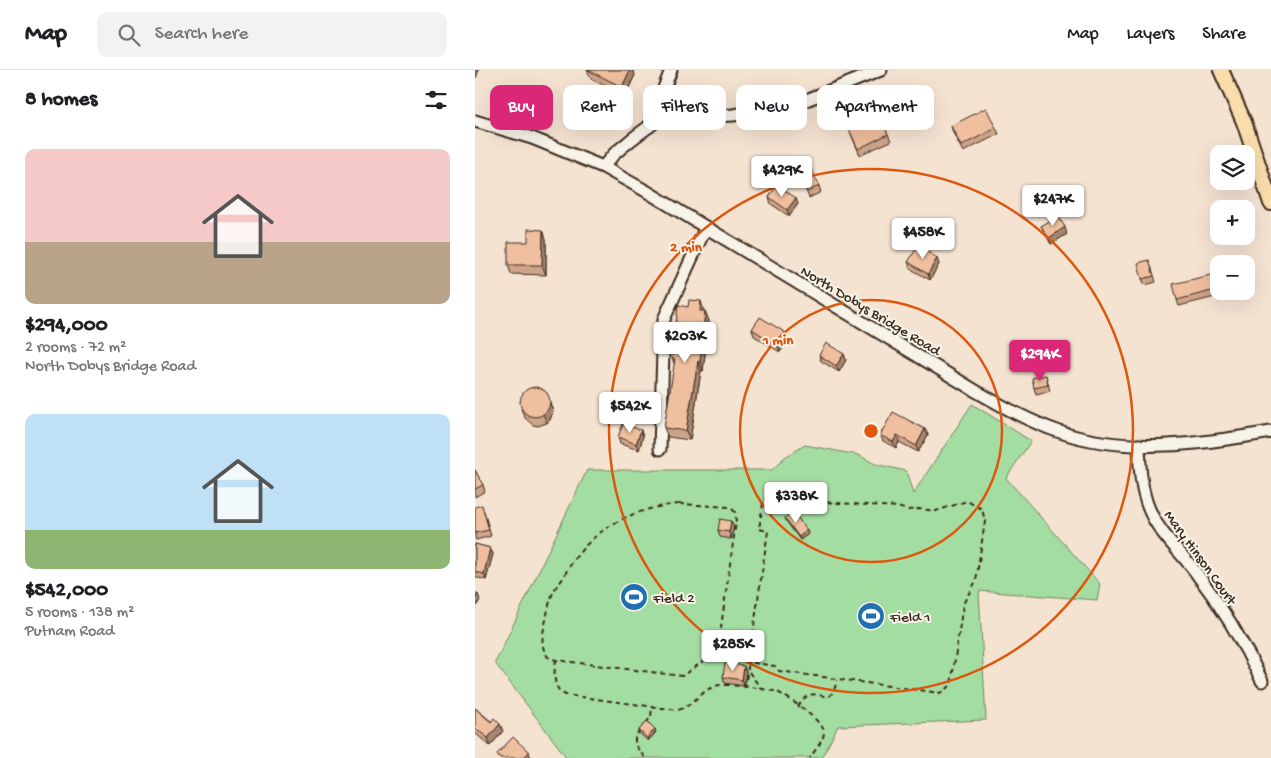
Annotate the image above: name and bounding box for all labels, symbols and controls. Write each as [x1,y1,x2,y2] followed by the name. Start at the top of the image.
[97,12,447,57] search box
[25,20,67,49] text: Map
[115,21,143,49] icon: search
[155,23,248,46] text: Search here
[1067,24,1099,45] text: Map
[1127,24,1174,45] text: Layers
[1202,24,1246,45] text: Share
[490,85,553,130] chip: Buy
[563,85,633,130] chip: Rent
[643,85,726,130] chip: Filters
[736,85,807,130] chip: New
[817,85,934,130] chip: Apartment
[422,86,450,114] icon: filters
[25,88,97,113] text: 8 homes
[1210,145,1255,300] map controls
[1210,145,1255,190] button: layers
[747,156,817,198] pin: $429K
[762,162,802,181] text: $429K
[193,181,283,271] icon: home
[1018,184,1088,227] pin: $247K
[1033,191,1073,210] text: $247K
[1210,200,1255,245] button: +
[888,218,958,260] pin: $458K
[903,224,943,243] text: $458K
[670,239,703,257] text: 2 min
[1210,255,1255,300] button: −
[797,263,944,361] street label: North Dobys Bridge Road
[25,314,108,339] text: $294,000
[650,322,720,364] pin: $203K
[664,328,706,347] text: $203K
[762,332,794,350] text: 1 min
[25,339,126,358] text: 2 rooms · 72 m²
[1005,340,1075,382] pin: $294K
[1020,346,1060,365] text: $294K
[25,358,196,377] text: North Dobys Bridge Road
[595,392,665,434] pin: $542K
[610,398,650,417] text: $542K
[862,422,880,440] centre of rings
[193,446,283,536] icon: home
[761,482,831,524] pin: $338K
[775,488,817,507] text: $338K
[1159,507,1241,610] street label: Mary Hinson Court
[25,579,108,604] text: $542,000
[619,582,649,612] sports icon: Field 2
[652,590,695,608] place label: Field 2
[856,601,886,631] sports icon: Field 1
[25,604,134,623] text: 5 rooms · 138 m²
[889,609,930,627] place label: Field 1
[25,623,114,642] text: Putnam Road
[698,630,768,672] pin: $285K
[712,636,754,655] text: $285K

